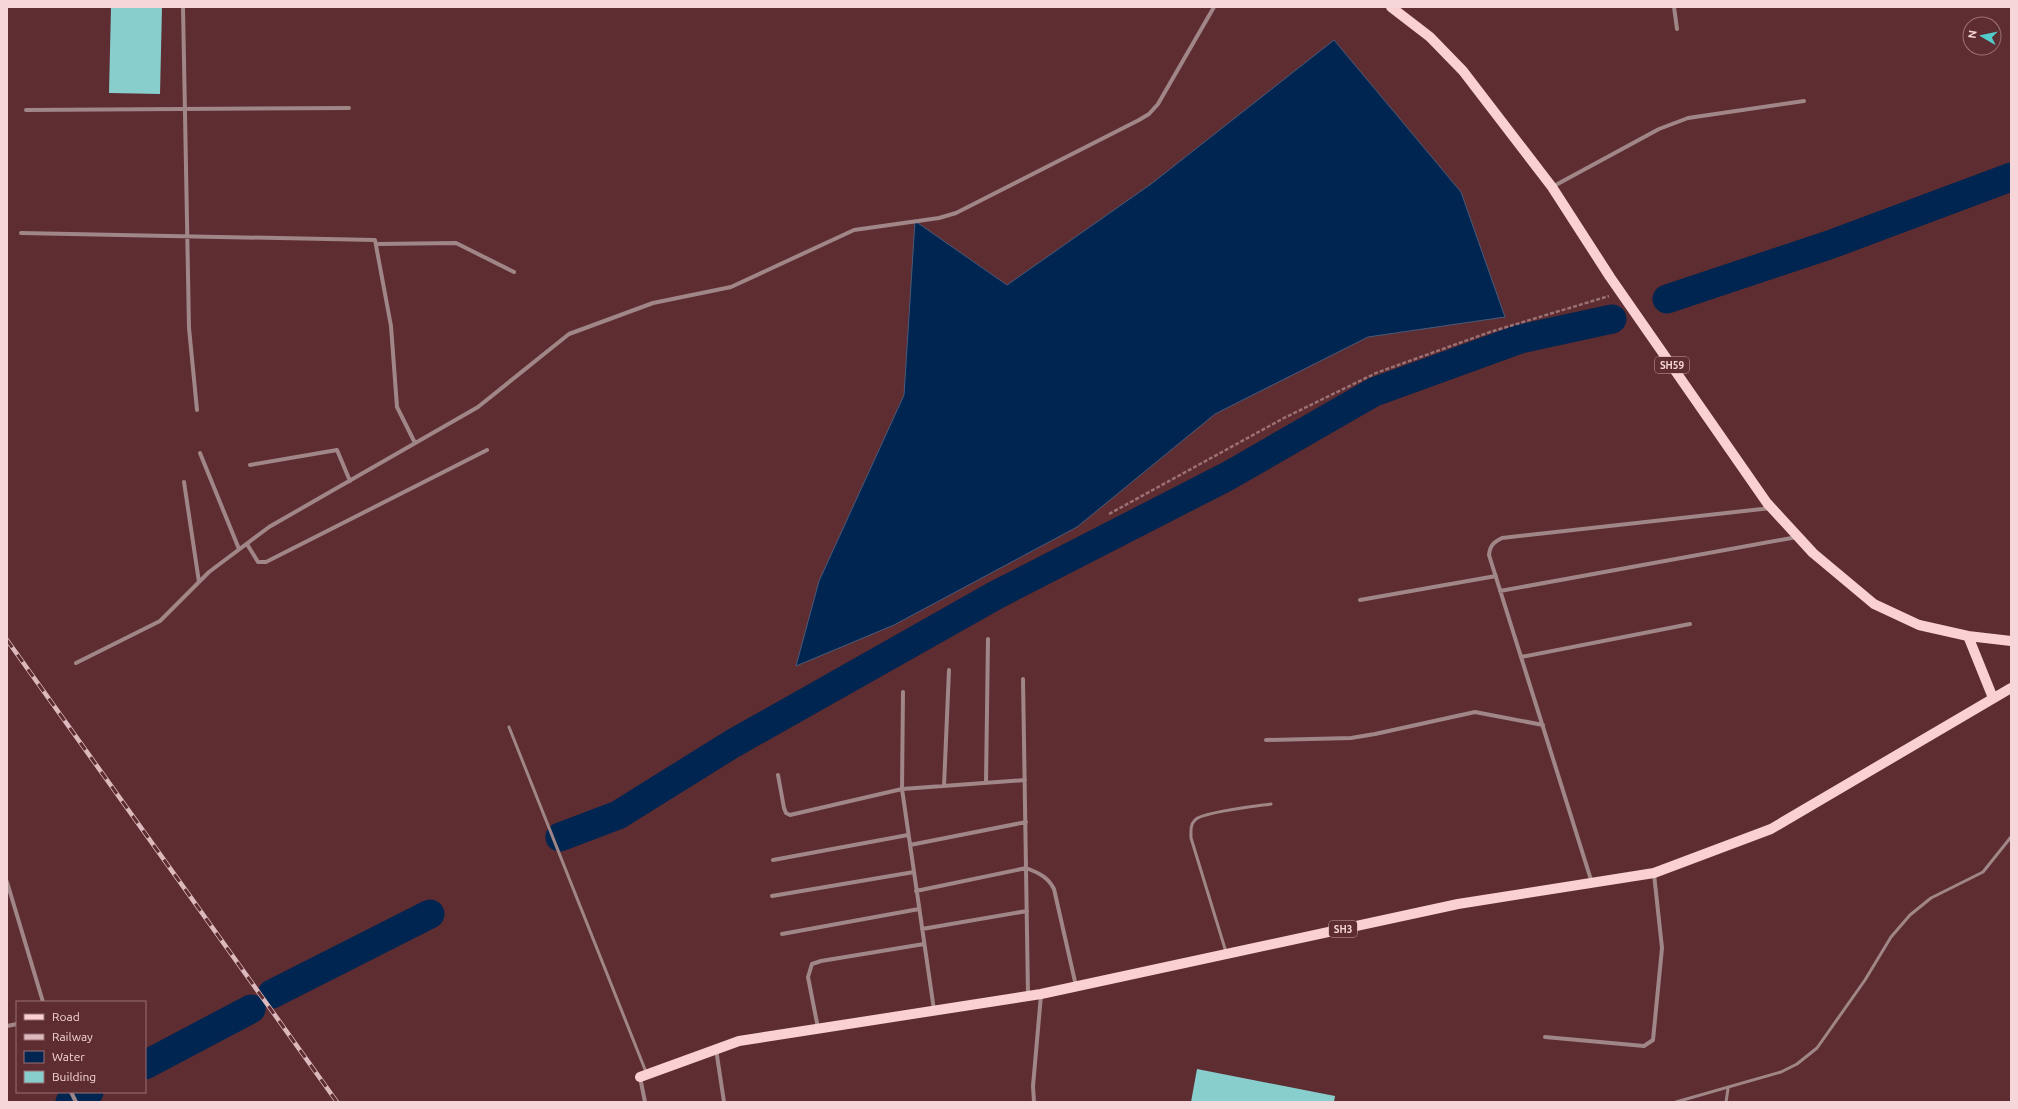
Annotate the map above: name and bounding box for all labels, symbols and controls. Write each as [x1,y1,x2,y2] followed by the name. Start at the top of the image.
[1962,16,2002,56] north arrow
[1966,29,1979,39] text: N
[1655,357,1689,373] road number: SH59
[1329,921,1357,937] road number: SH3
[16,1001,146,1093] legend
[52,1010,80,1023] text: Road
[52,1030,93,1043] text: Railway
[52,1050,85,1063] text: Water
[52,1070,96,1083] text: Building

